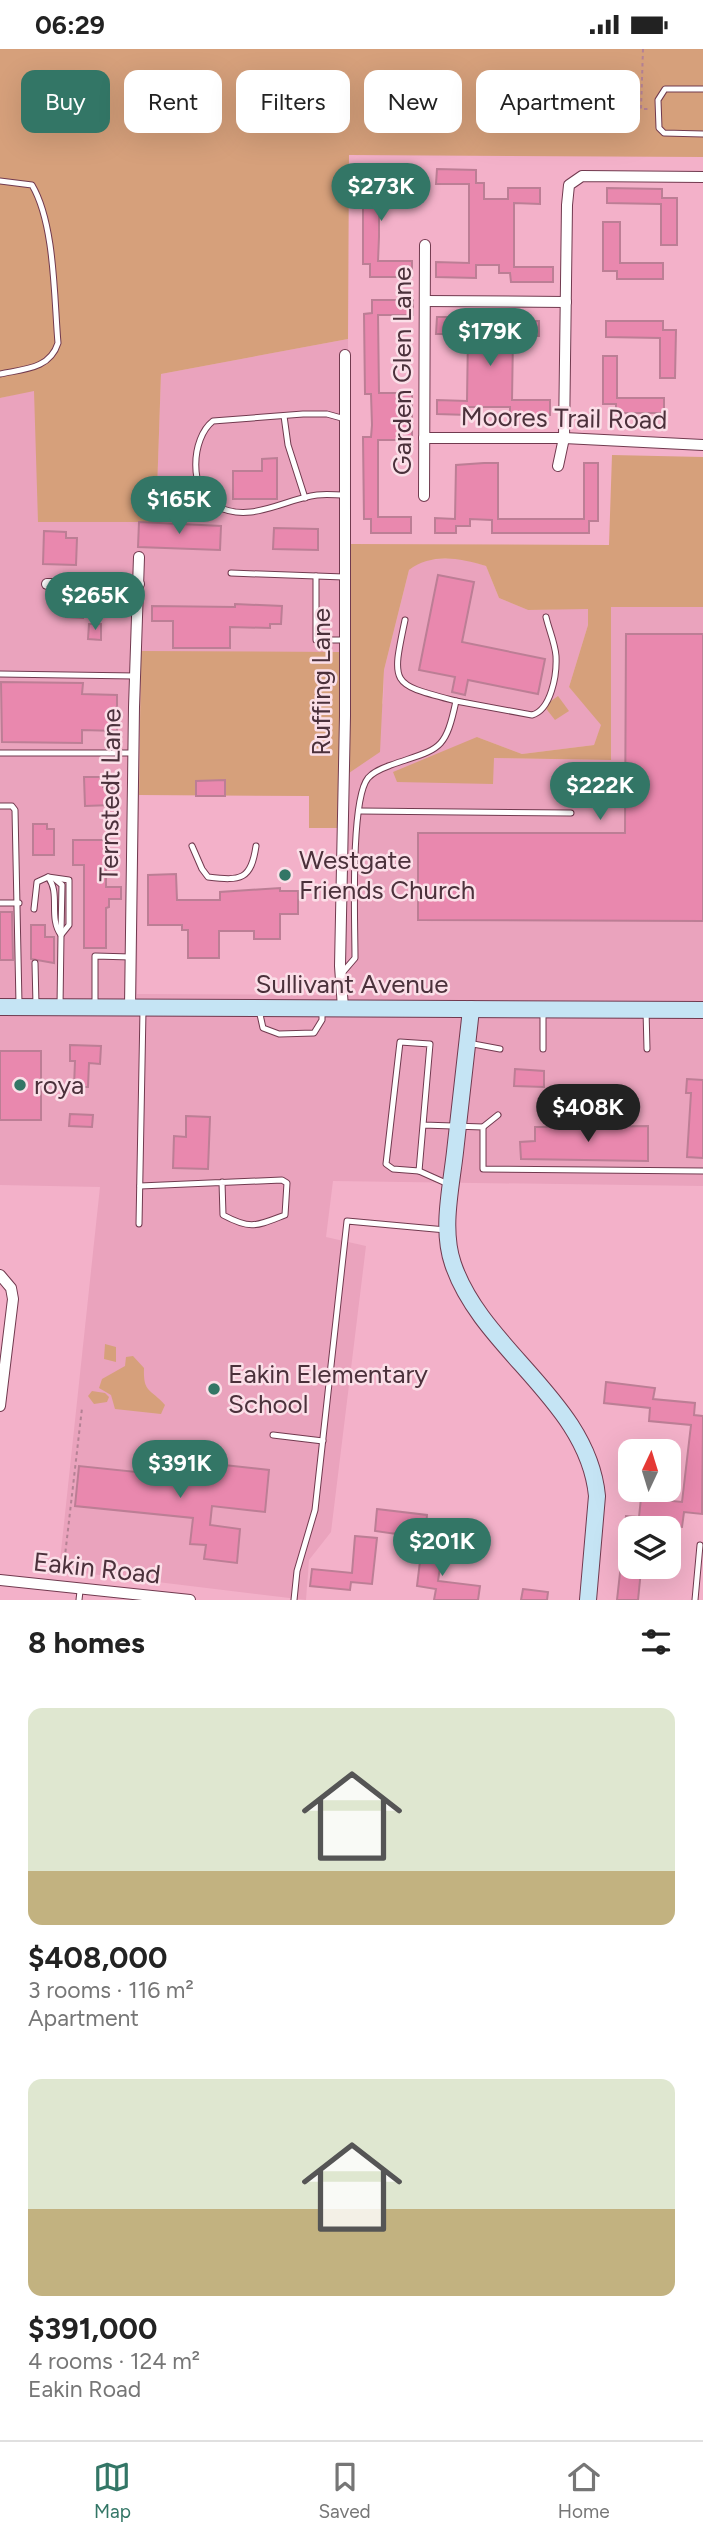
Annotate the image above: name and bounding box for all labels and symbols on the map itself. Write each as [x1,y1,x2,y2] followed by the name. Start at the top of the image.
[332,163,430,223] pin: $273K
[386,267,418,475] street label: Garden Glen Lane
[441,309,539,368] pin: $179K
[460,400,668,436] street label: Moores Trail Road
[130,477,228,536] pin: $165K
[46,573,144,632] pin: $265K
[305,608,337,756] street label: Ruffing Lane
[92,708,128,882] street label: Ternstedt Lane
[551,763,649,822] pin: $222K
[299,844,475,906] place label: Westgate Friends Church
[277,867,293,883] marker: Westgate Friends Church
[255,968,449,1000] street label: Sullivant Avenue
[34,1069,84,1101] place label: roya
[12,1077,28,1093] marker: roya
[539,1085,637,1144] pin: $408K
[228,1358,428,1420] place label: Eakin Elementary School
[206,1381,222,1397] marker: Eakin Elementary School
[618,1439,681,1501] north arrow
[131,1441,229,1500] pin: $391K
[393,1519,491,1578] pin: $201K
[32,1545,162,1591] street label: Eakin Road

